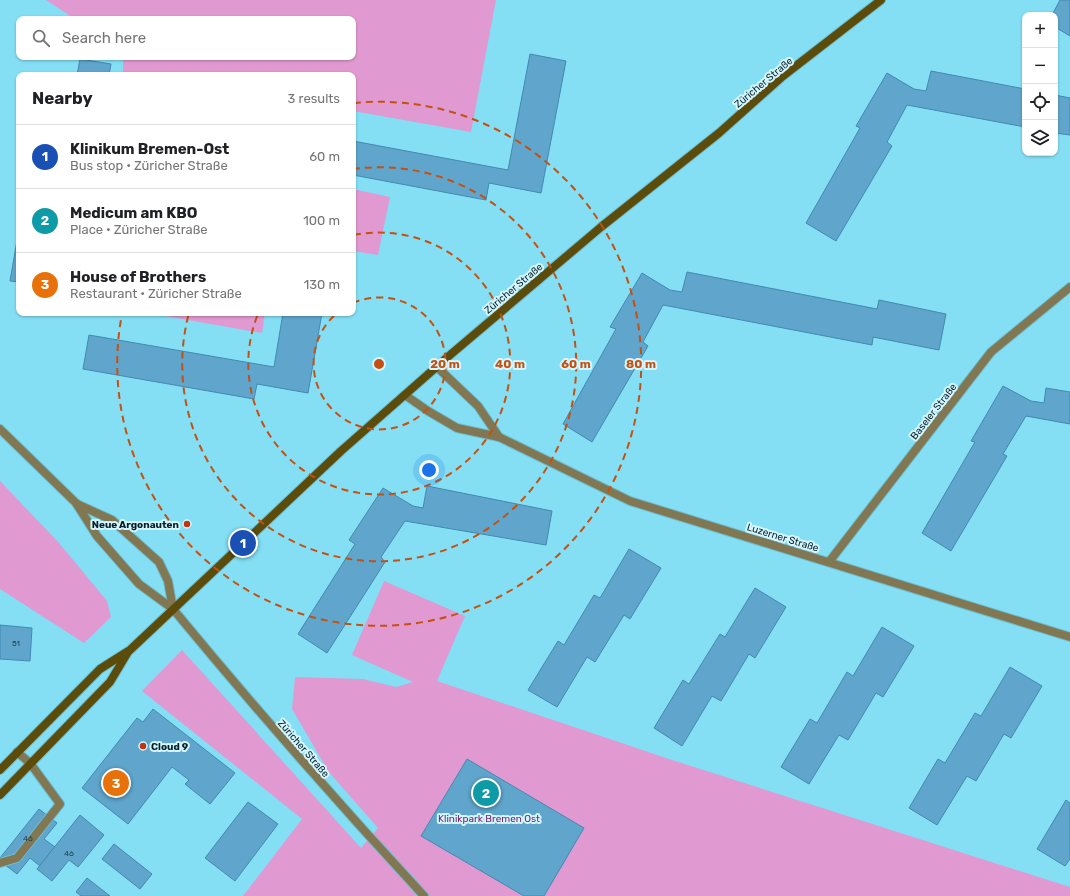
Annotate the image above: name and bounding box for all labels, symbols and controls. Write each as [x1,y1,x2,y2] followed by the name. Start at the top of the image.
[1022,12,1058,156] map controls
[1022,12,1058,48] button: +
[16,16,356,60] search box
[30,27,52,49] icon: search
[62,29,146,47] text: Search here
[1022,48,1058,84] button: −
[732,55,795,111] street label: Züricher Straße
[1022,84,1058,120] button: locate
[32,88,93,108] text: Nearby
[288,91,340,106] text: 3 results
[1022,120,1058,156] button: layers
[70,140,229,158] text: Klinikum Bremen-Ost
[42,149,48,164] text: 1
[309,149,340,164] text: 60 m
[70,158,228,173] text: Bus stop · Züricher Straße
[70,204,197,222] text: Medicum am KBO
[41,213,49,228] text: 2
[303,213,340,228] text: 100 m
[70,222,208,237] text: Place · Züricher Straße
[482,261,545,317] street label: Züricher Straße
[70,268,206,286] text: House of Brothers
[41,277,49,292] text: 3
[304,277,340,292] text: 130 m
[70,286,242,301] text: Restaurant · Züricher Straße
[372,357,386,371] centre of rings
[430,357,460,371] text: 20 m
[495,357,525,371] text: 40 m
[561,357,591,371] text: 60 m
[626,357,656,371] text: 80 m
[908,381,960,442] street label: Baseler Straße
[419,460,439,480] your location
[92,519,179,531] place label: Neue Argonauten
[182,519,192,529] marker: Neue Argonauten
[745,521,820,555] street label: Luzerner Straße
[230,528,256,558] pin: 1
[12,639,20,648] house number: 51
[275,717,332,780] street label: Züricher Straße
[138,741,148,751] marker: Cloud 9
[151,741,189,753] place label: Cloud 9
[103,768,129,798] pin: 3
[473,778,499,808] pin: 2
[438,813,540,825] park label: Klinikpark Bremen Ost
[23,834,33,843] house number: 46
[64,849,74,858] house number: 46

